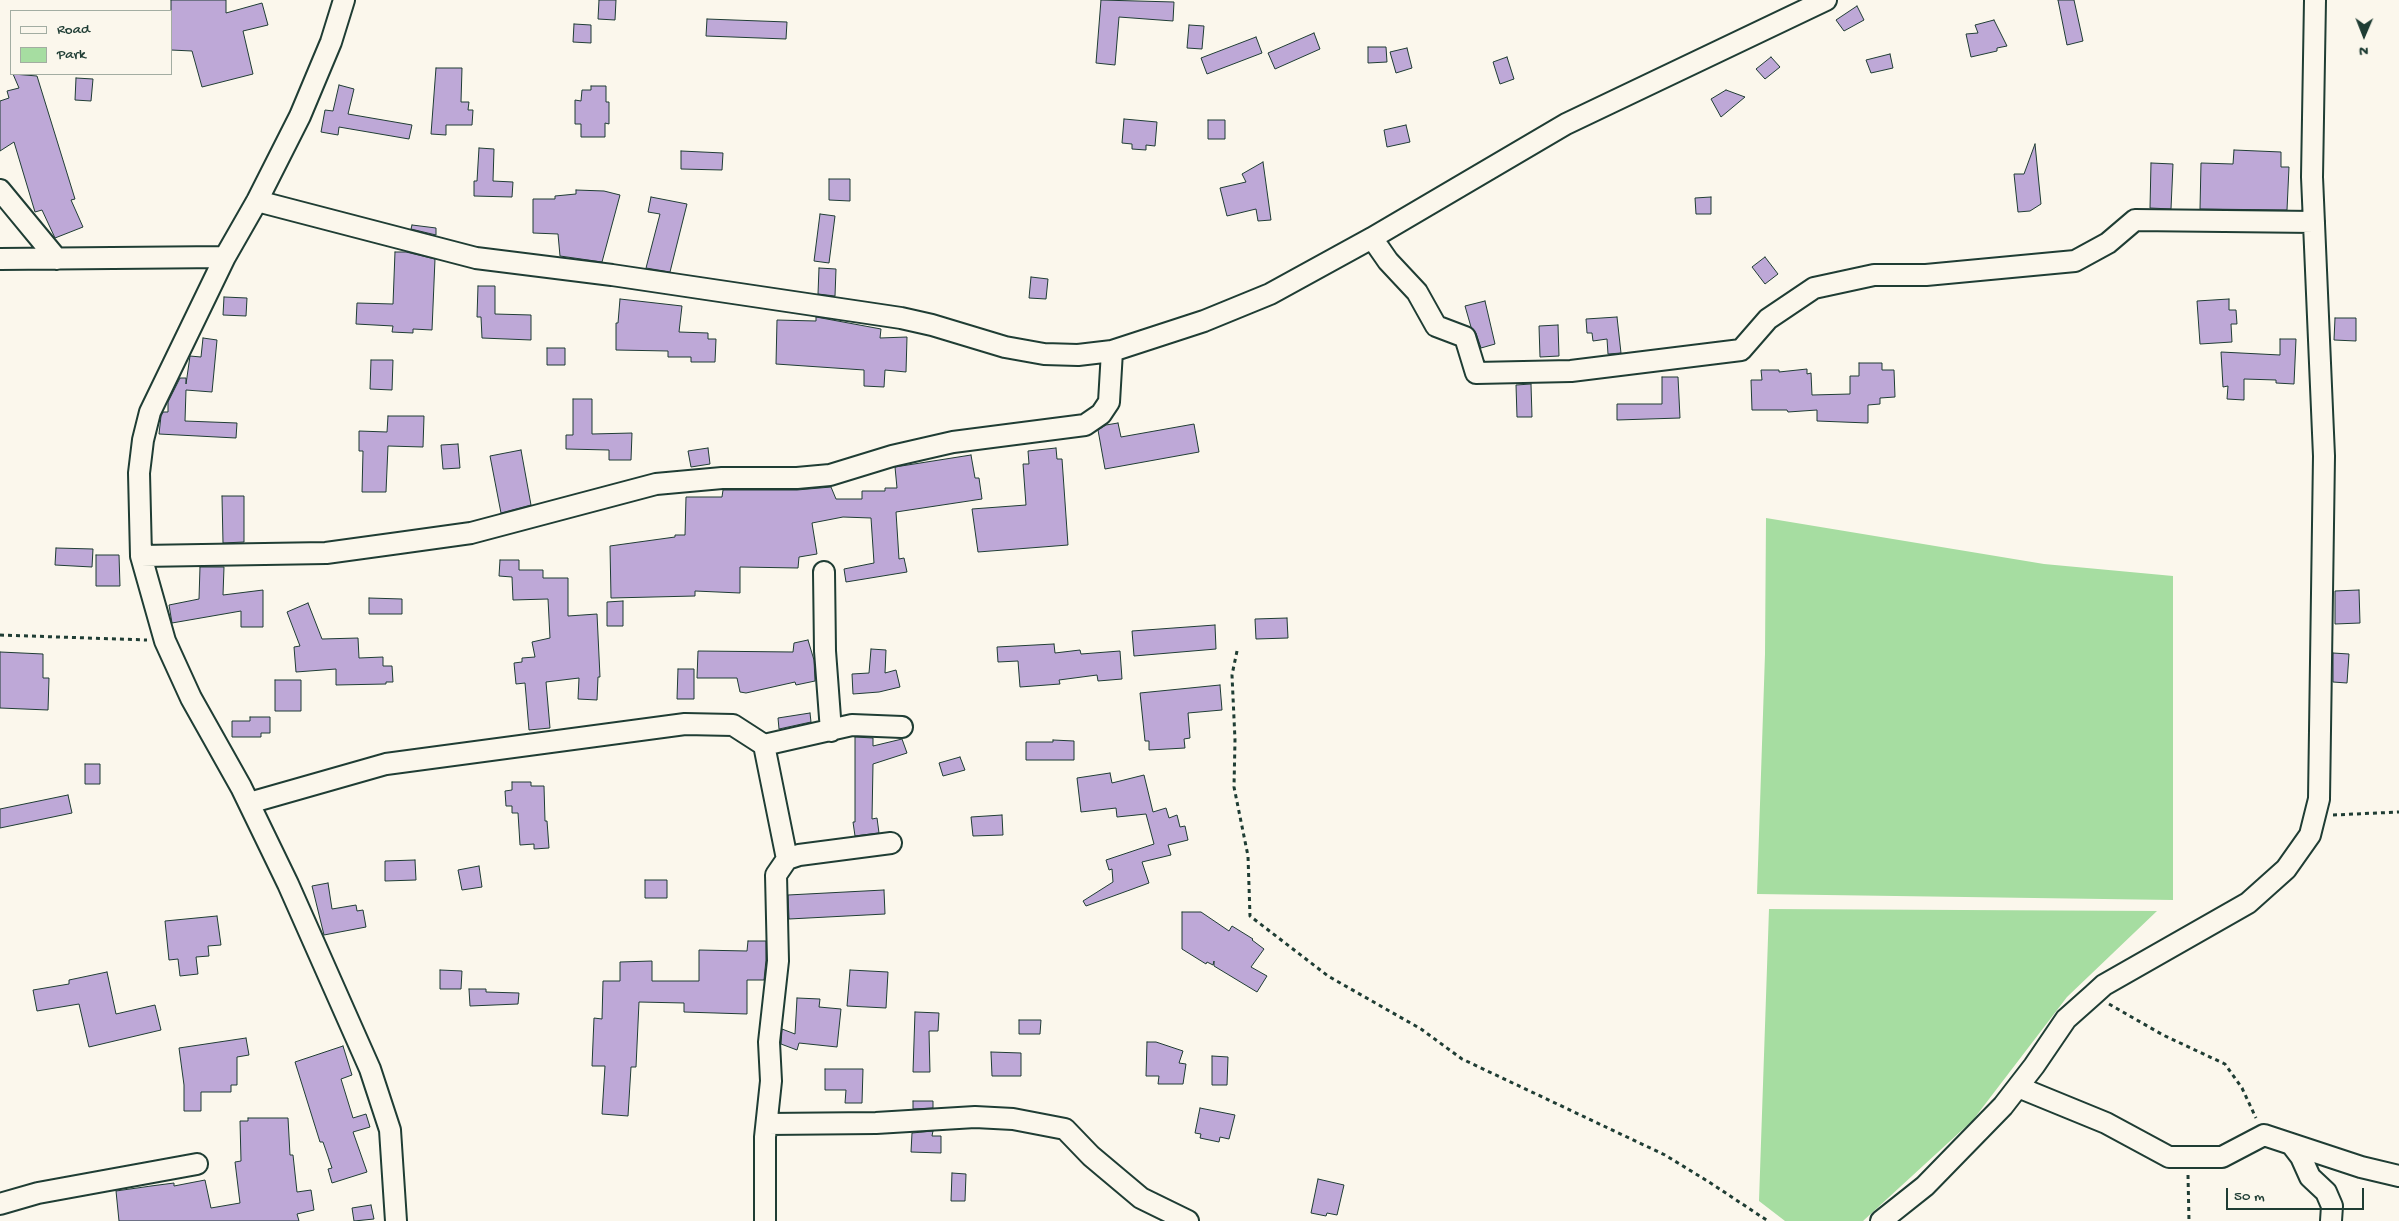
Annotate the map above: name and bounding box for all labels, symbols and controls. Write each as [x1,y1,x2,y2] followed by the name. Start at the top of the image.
[10,10,172,75] legend
[2339,10,2389,60] north arrow
[57,21,90,39] text: Road
[2359,42,2368,59] text: N
[57,46,86,64] text: Park
[2229,1178,2366,1210] scale bar
[2234,1188,2265,1206] text: 50 m

